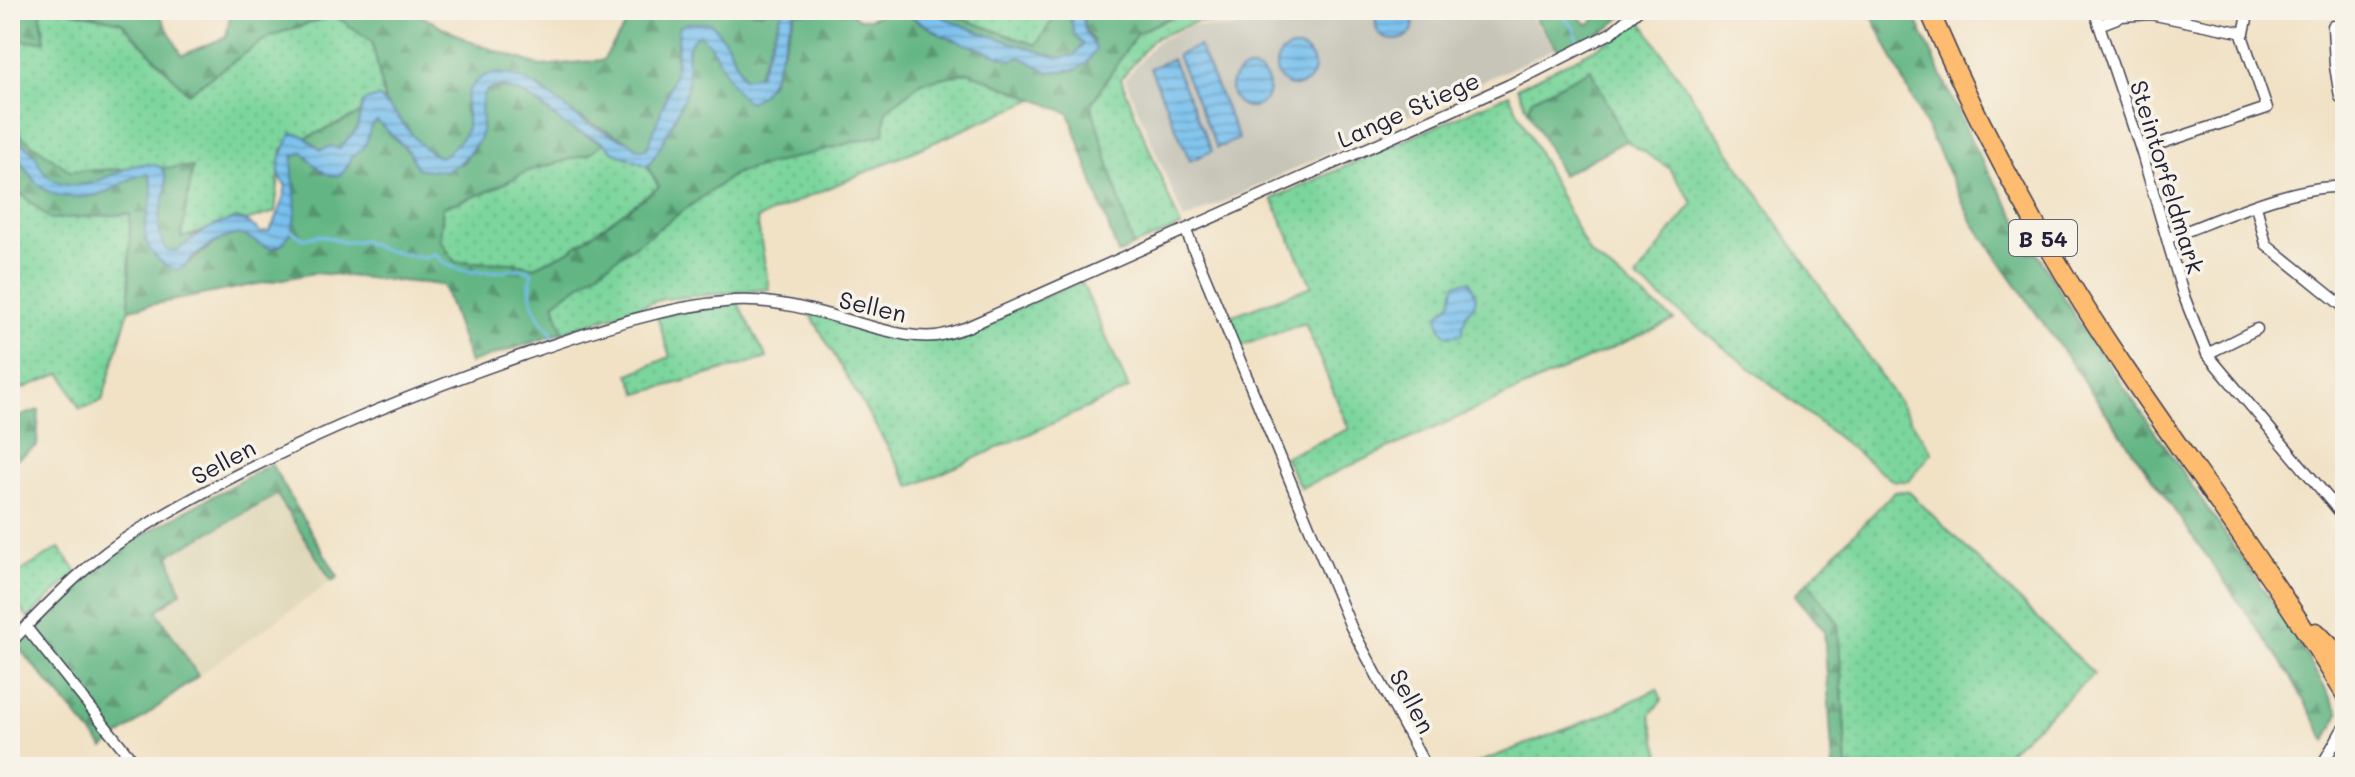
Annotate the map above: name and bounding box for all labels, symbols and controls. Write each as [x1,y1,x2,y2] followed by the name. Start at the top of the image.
[1332,64,1484,154] street label: Lange Stiege
[2124,76,2212,278] street label: Steintorfeldmark
[2009,220,2077,256] road number: B 54
[836,283,910,329] street label: Sellen
[185,431,261,491] street label: Sellen
[1383,663,1443,739] street label: Sellen

